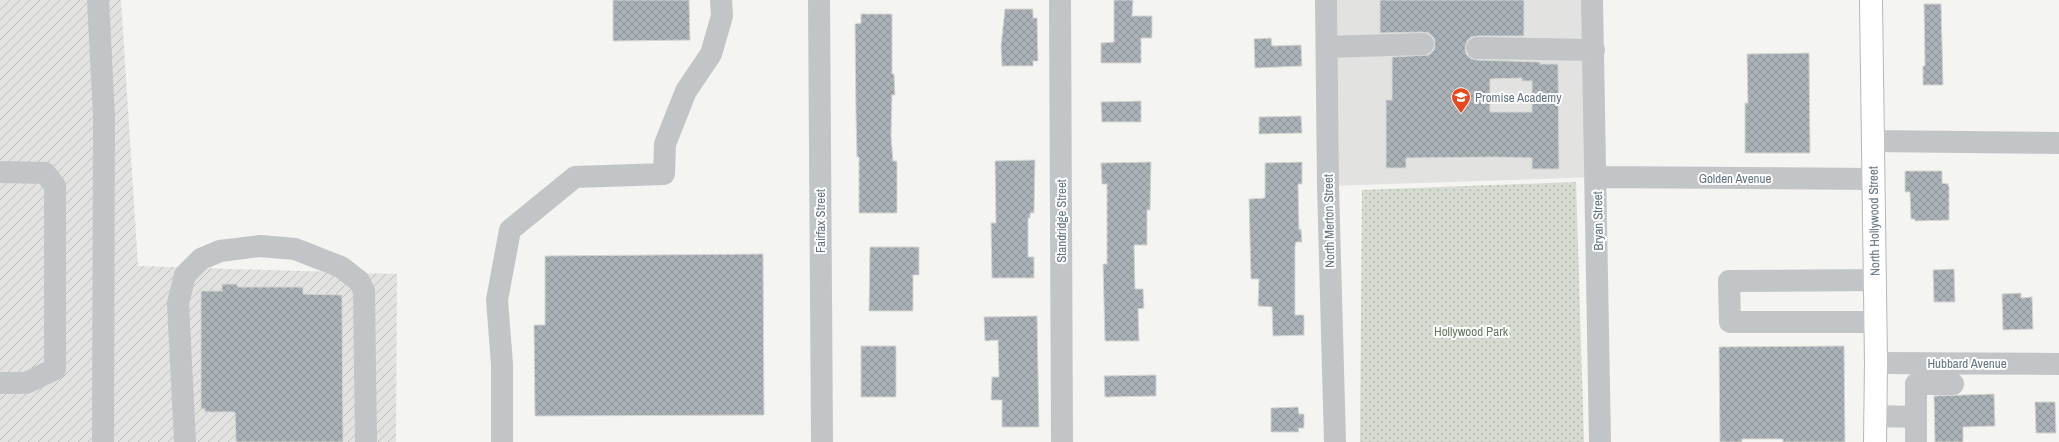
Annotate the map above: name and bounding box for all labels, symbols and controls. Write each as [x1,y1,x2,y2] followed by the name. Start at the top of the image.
[1450,86,1472,114] school or university icon: Promise Academy
[1475,89,1562,106] place label: Promise Academy
[1865,166,1883,276] street label: North Hollywood Street
[1699,170,1771,187] street label: Golden Avenue
[1320,174,1338,268] street label: North Merton Street
[1053,179,1070,263] street label: Standridge Street
[812,189,829,253] street label: Fairfax Street
[1589,191,1607,251] street label: Bryan Street
[1434,323,1509,340] park label: Hollywood Park
[1927,355,2007,372] street label: Hubbard Avenue

